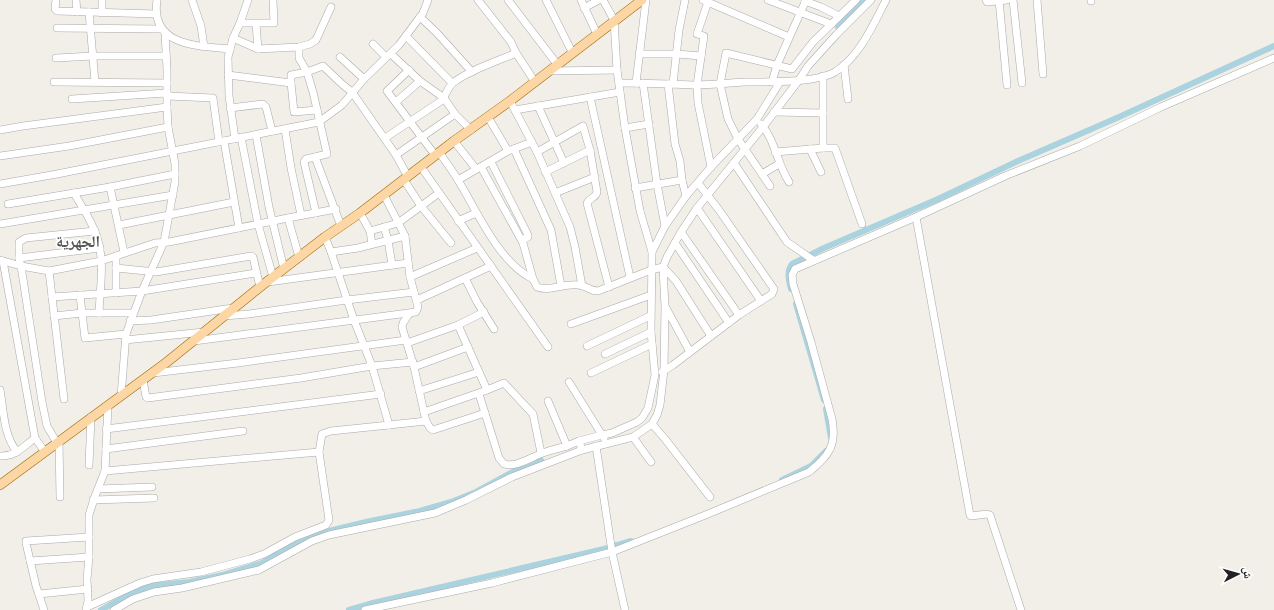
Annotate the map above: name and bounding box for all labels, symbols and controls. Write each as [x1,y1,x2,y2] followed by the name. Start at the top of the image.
[56,231,100,252] district label: الجهرية
[1218,554,1258,594] north arrow
[1239,566,1256,580] text: ش

